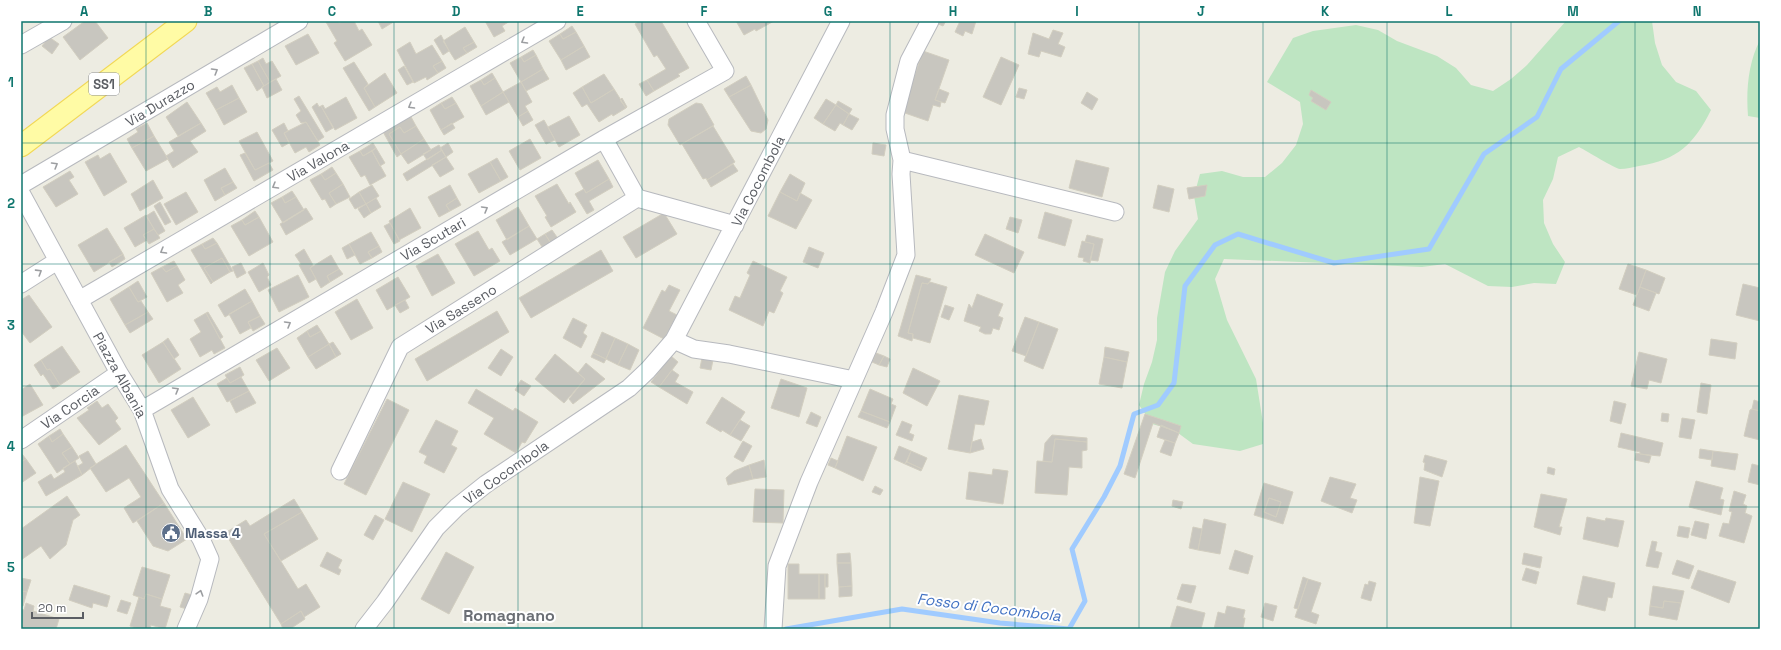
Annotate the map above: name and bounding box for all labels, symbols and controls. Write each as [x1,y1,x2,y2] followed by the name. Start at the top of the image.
[80,3,89,20] text: A
[204,3,213,20] text: B
[328,3,336,20] text: C
[452,3,461,20] text: D
[576,3,584,20] text: E
[701,3,708,20] text: F
[824,3,832,20] text: G
[949,3,957,20] text: H
[1075,3,1079,20] text: I
[1197,3,1205,20] text: J
[1321,3,1330,20] text: K
[1445,3,1453,20] text: L
[1567,3,1579,20] text: M
[1693,3,1701,20] text: N
[521,36,528,43] one-way arrow
[211,68,218,75] one-way arrow
[89,73,119,95] road number: SS1
[8,74,14,91] text: 1
[122,75,198,131] street label: Via Durazzo
[408,102,415,109] one-way arrow
[727,133,789,229] street label: Via Cocombola
[284,136,352,186] street label: Via Valona
[51,163,58,170] one-way arrow
[272,181,279,188] one-way arrow
[7,195,15,212] text: 2
[481,206,488,214] one-way arrow
[397,213,469,265] street label: Via Scutari
[160,247,167,254] one-way arrow
[35,269,42,277] one-way arrow
[422,280,500,338] street label: Via Sasseno
[7,317,15,334] text: 3
[284,322,291,329] one-way arrow
[89,329,151,421] street label: Piazza Albania
[37,381,103,433] street label: Via Corcia
[172,388,179,395] one-way arrow
[460,436,552,508] street label: Via Cocombola
[7,438,15,455] text: 4
[160,522,182,544] public building icon: Massa 4
[185,524,241,542] place label: Massa 4
[7,559,15,576] text: 5
[916,589,1062,625] water label: Fosso di Cocombola
[195,590,204,597] one-way arrow
[32,594,83,620] scale bar
[38,600,66,616] text: 20 m
[463,605,555,626] district label: Romagnano

